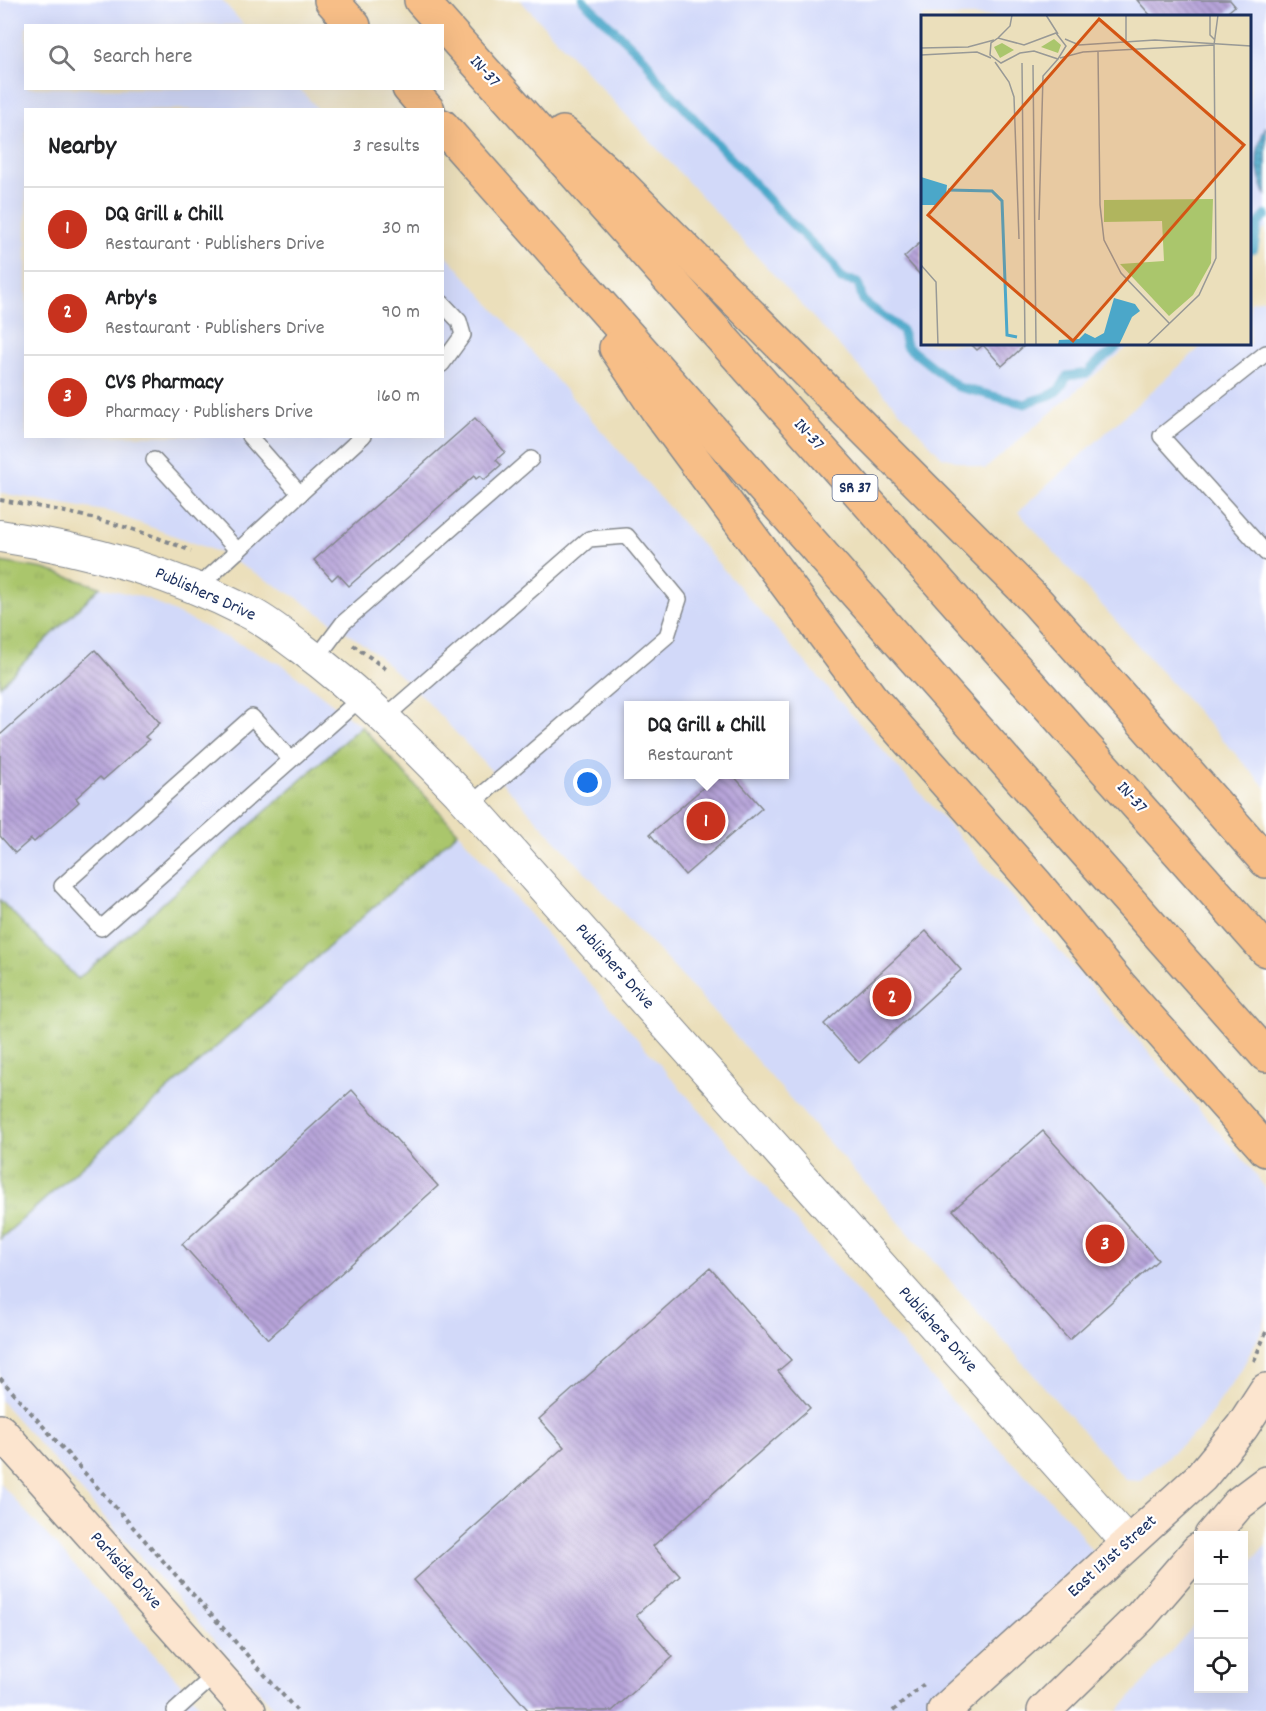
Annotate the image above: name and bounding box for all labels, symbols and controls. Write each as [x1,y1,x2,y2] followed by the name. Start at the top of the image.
[921,15,1251,345] inset map
[24,24,444,90] search box
[45,41,78,74] icon: search
[93,42,192,73] text: Search here
[463,50,505,94] street label: IN-37
[48,129,116,166] text: Nearby
[353,133,420,161] text: 3 results
[105,200,223,231] text: DQ Grill & Chill
[65,215,70,243] text: 1
[382,215,420,243] text: 30 m
[105,231,325,259] text: Restaurant · Publishers Drive
[105,284,157,315] text: Arby's
[63,299,72,327] text: 2
[382,299,420,327] text: 90 m
[105,315,325,343] text: Restaurant · Publishers Drive
[105,368,223,399] text: CVS Pharmacy
[63,383,72,411] text: 3
[377,383,420,411] text: 160 m
[105,399,313,427] text: Pharmacy · Publishers Drive
[787,413,829,457] street label: IN-37
[832,475,878,501] road number: SR 37
[151,562,260,628] street label: Publishers Drive
[624,701,789,779] popup
[647,711,766,742] text: DQ Grill & Chill
[647,742,733,770] text: Restaurant
[573,768,602,797] your location
[1110,776,1152,820] street label: IN-37
[686,798,726,844] pin: 1
[569,918,660,1016] street label: Publishers Drive
[872,974,912,1020] pin: 2
[1086,1222,1124,1266] pin: 3
[892,1281,983,1379] street label: Publishers Drive
[1063,1510,1164,1604] street label: East 131st Street
[83,1527,167,1615] street label: Parkside Drive
[1194,1531,1248,1693] map controls
[1194,1531,1248,1585] button: +
[1194,1585,1248,1639] button: −
[1194,1639,1248,1693] button: locate

